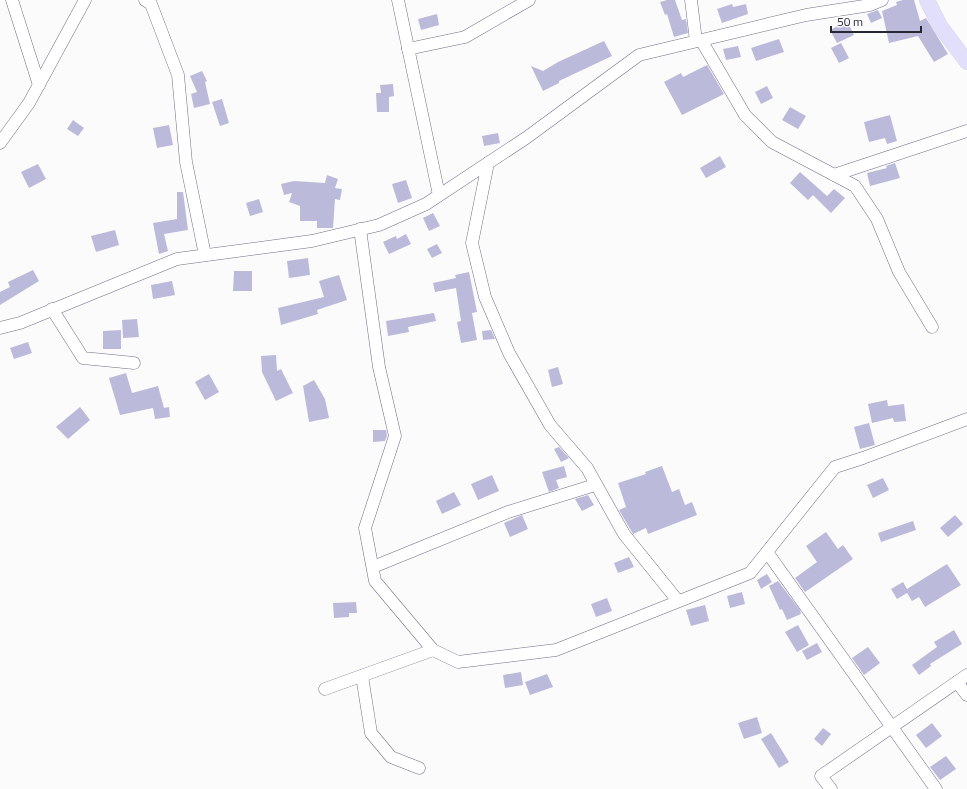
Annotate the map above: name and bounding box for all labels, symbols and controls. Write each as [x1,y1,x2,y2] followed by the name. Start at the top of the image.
[831,8,921,34] scale bar
[837,12,863,31] text: 50 m

